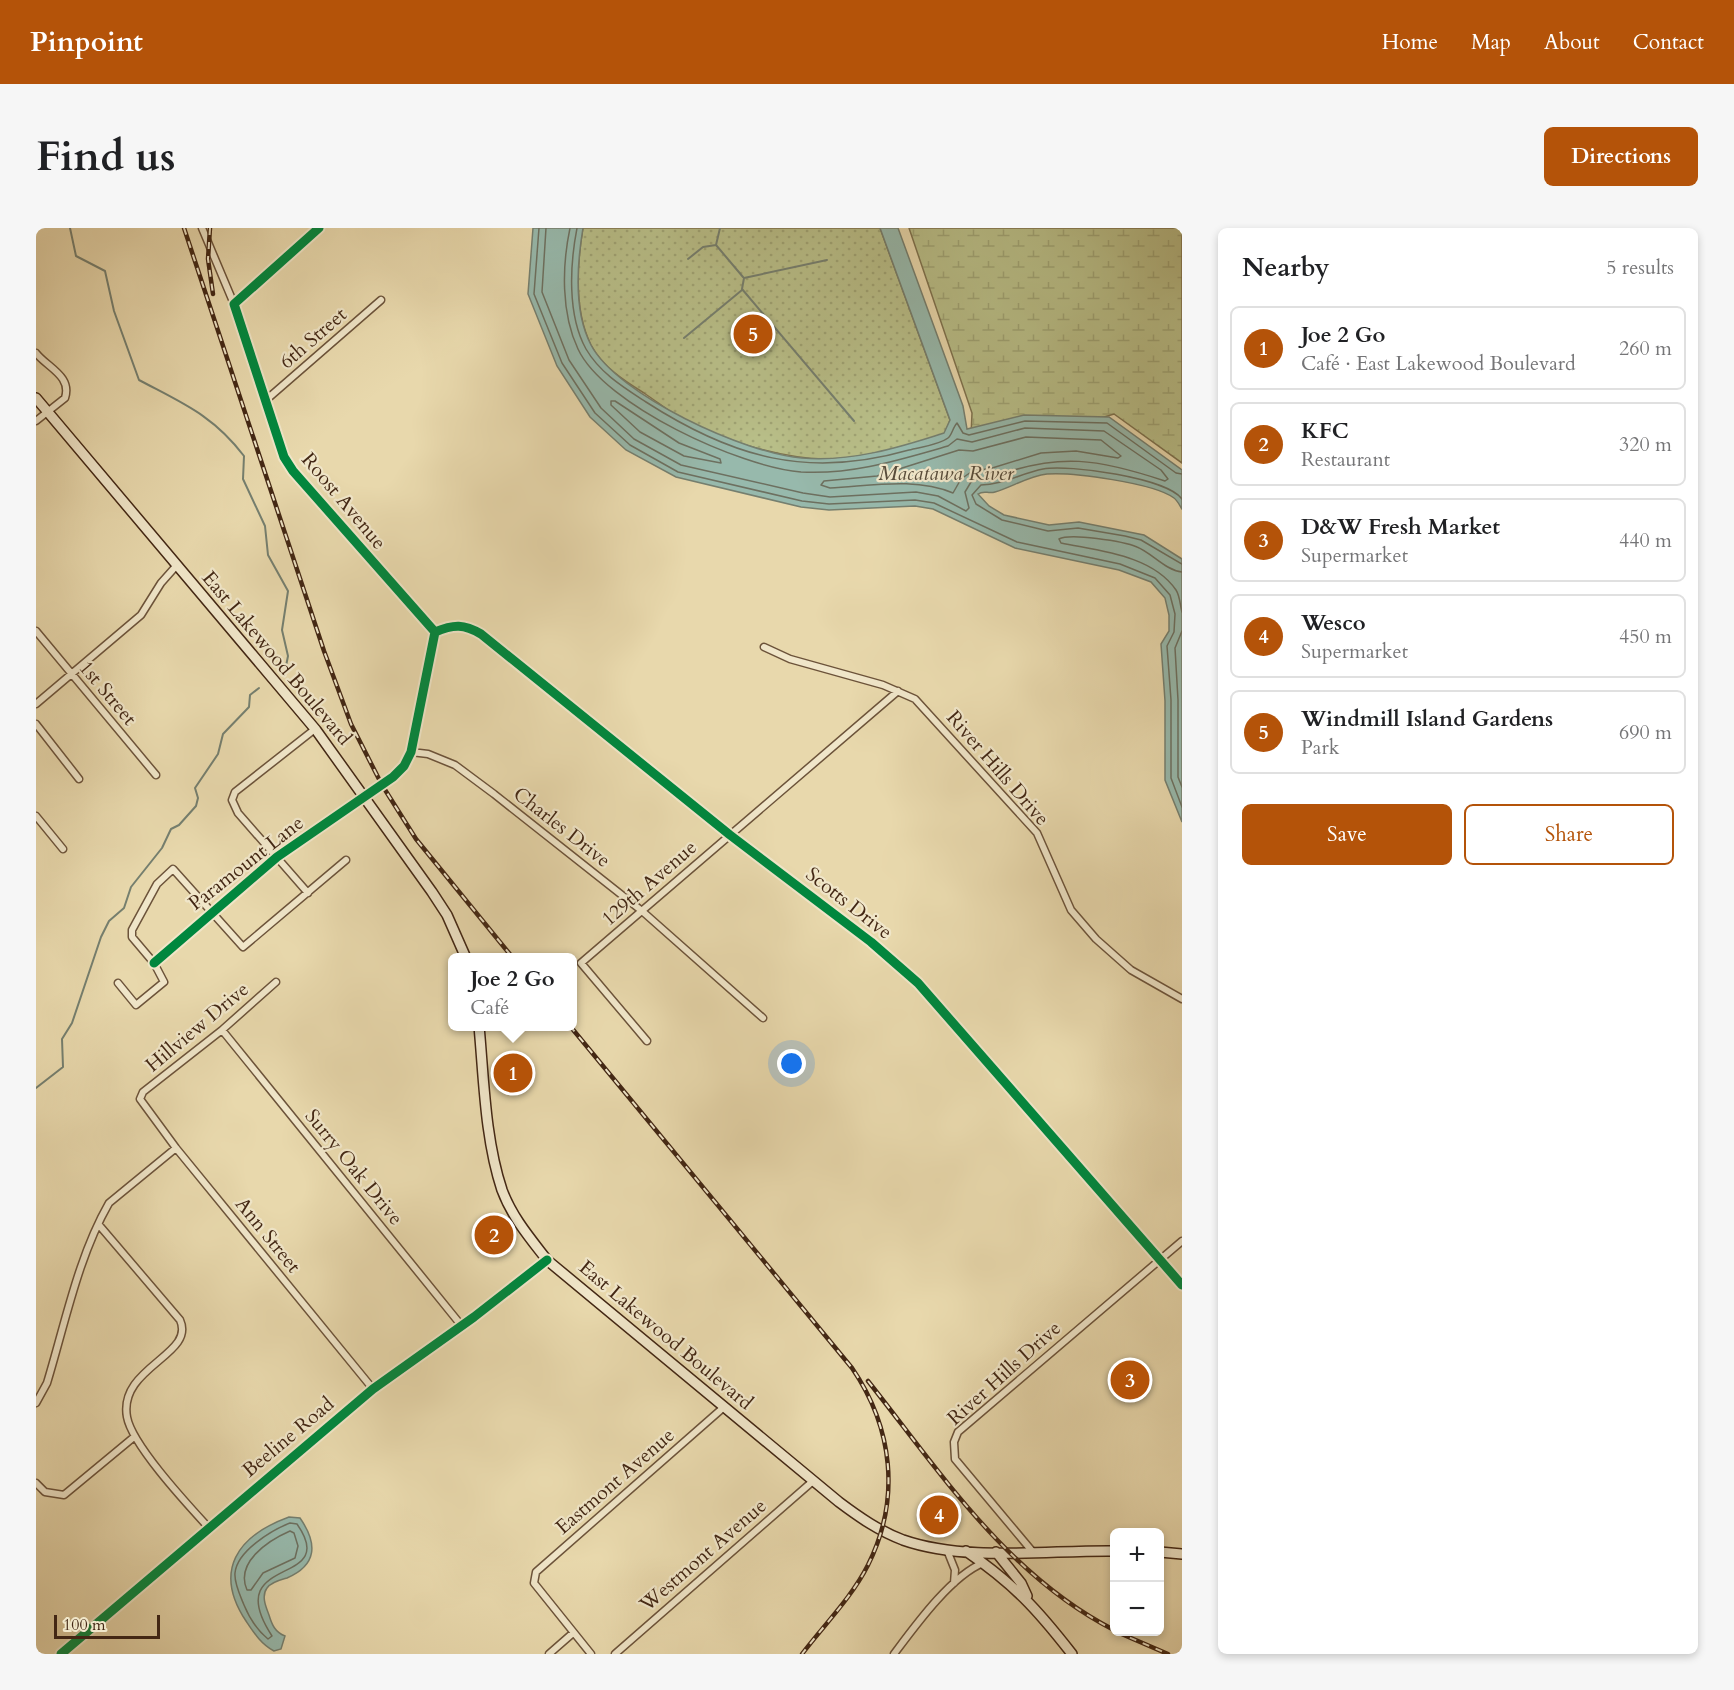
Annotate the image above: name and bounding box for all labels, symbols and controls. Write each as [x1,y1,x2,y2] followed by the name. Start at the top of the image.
[30,23,143,61] text: Pinpoint
[1382,28,1438,57] text: Home
[1471,28,1511,57] text: Map
[1544,28,1600,57] text: About
[1633,28,1704,57] text: Contact
[1544,127,1698,186] button: Directions
[36,128,176,185] text: Find us
[1242,250,1330,285] text: Nearby
[1606,254,1674,281] text: 5 results
[274,301,353,375] street label: 6th Street
[734,312,772,356] pin: 5
[1301,320,1385,350] text: Joe 2 Go
[1258,335,1269,362] text: 1
[1619,335,1672,362] text: 260 m
[1301,350,1576,377] text: Café · East Lakewood Boulevard
[1301,416,1349,446] text: KFC
[1258,431,1269,458] text: 2
[1619,431,1672,458] text: 320 m
[1301,446,1390,473] text: Restaurant
[296,447,392,555] street label: Roost Avenue
[878,459,1015,488] water label: Macatawa River
[1301,512,1500,542] text: D&W Fresh Market
[1258,527,1269,554] text: 3
[1619,527,1672,554] text: 440 m
[1301,542,1408,569] text: Supermarket
[196,565,358,751] street label: East Lakewood Boulevard
[1301,608,1366,638] text: Wesco
[1258,623,1269,650] text: 4
[1619,623,1672,650] text: 450 m
[1301,638,1408,665] text: Supermarket
[73,655,143,732] street label: 1st Street
[1301,704,1553,734] text: Windmill Island Gardens
[940,705,1056,831] street label: River Hills Drive
[1258,719,1269,746] text: 5
[1619,719,1672,746] text: 690 m
[1301,734,1339,761] text: Park
[508,780,616,874] street label: Charles Drive
[1242,804,1452,865] button: Save
[1464,804,1674,865] button: Share
[183,809,309,917] street label: Paramount Lane
[596,834,702,932] street label: 129th Avenue
[800,861,898,945] street label: Scotts Drive
[448,953,577,1031] popup
[470,964,555,994] text: Joe 2 Go
[140,976,254,1078] street label: Hillview Drive
[470,994,509,1021] text: Café
[777,1049,806,1078] your location
[494,1050,532,1096] pin: 1
[299,1103,409,1231] street label: Surry Oak Drive
[229,1191,307,1279] street label: Ann Street
[474,1212,514,1258] pin: 2
[573,1254,759,1416] street label: East Lakewood Boulevard
[941,1315,1067,1431] street label: River Hills Drive
[1110,1358,1150,1402] pin: 3
[236,1390,340,1483] street label: Beeline Road
[550,1422,680,1540] street label: Eastmont Avenue
[633,1492,772,1618] street label: Westmont Avenue
[920,1492,958,1538] pin: 4
[1110,1528,1164,1636] map controls
[1110,1528,1164,1582] button: +
[1110,1582,1164,1636] button: −
[54,1612,160,1640] scale bar
[63,1614,105,1636] text: 100 m

